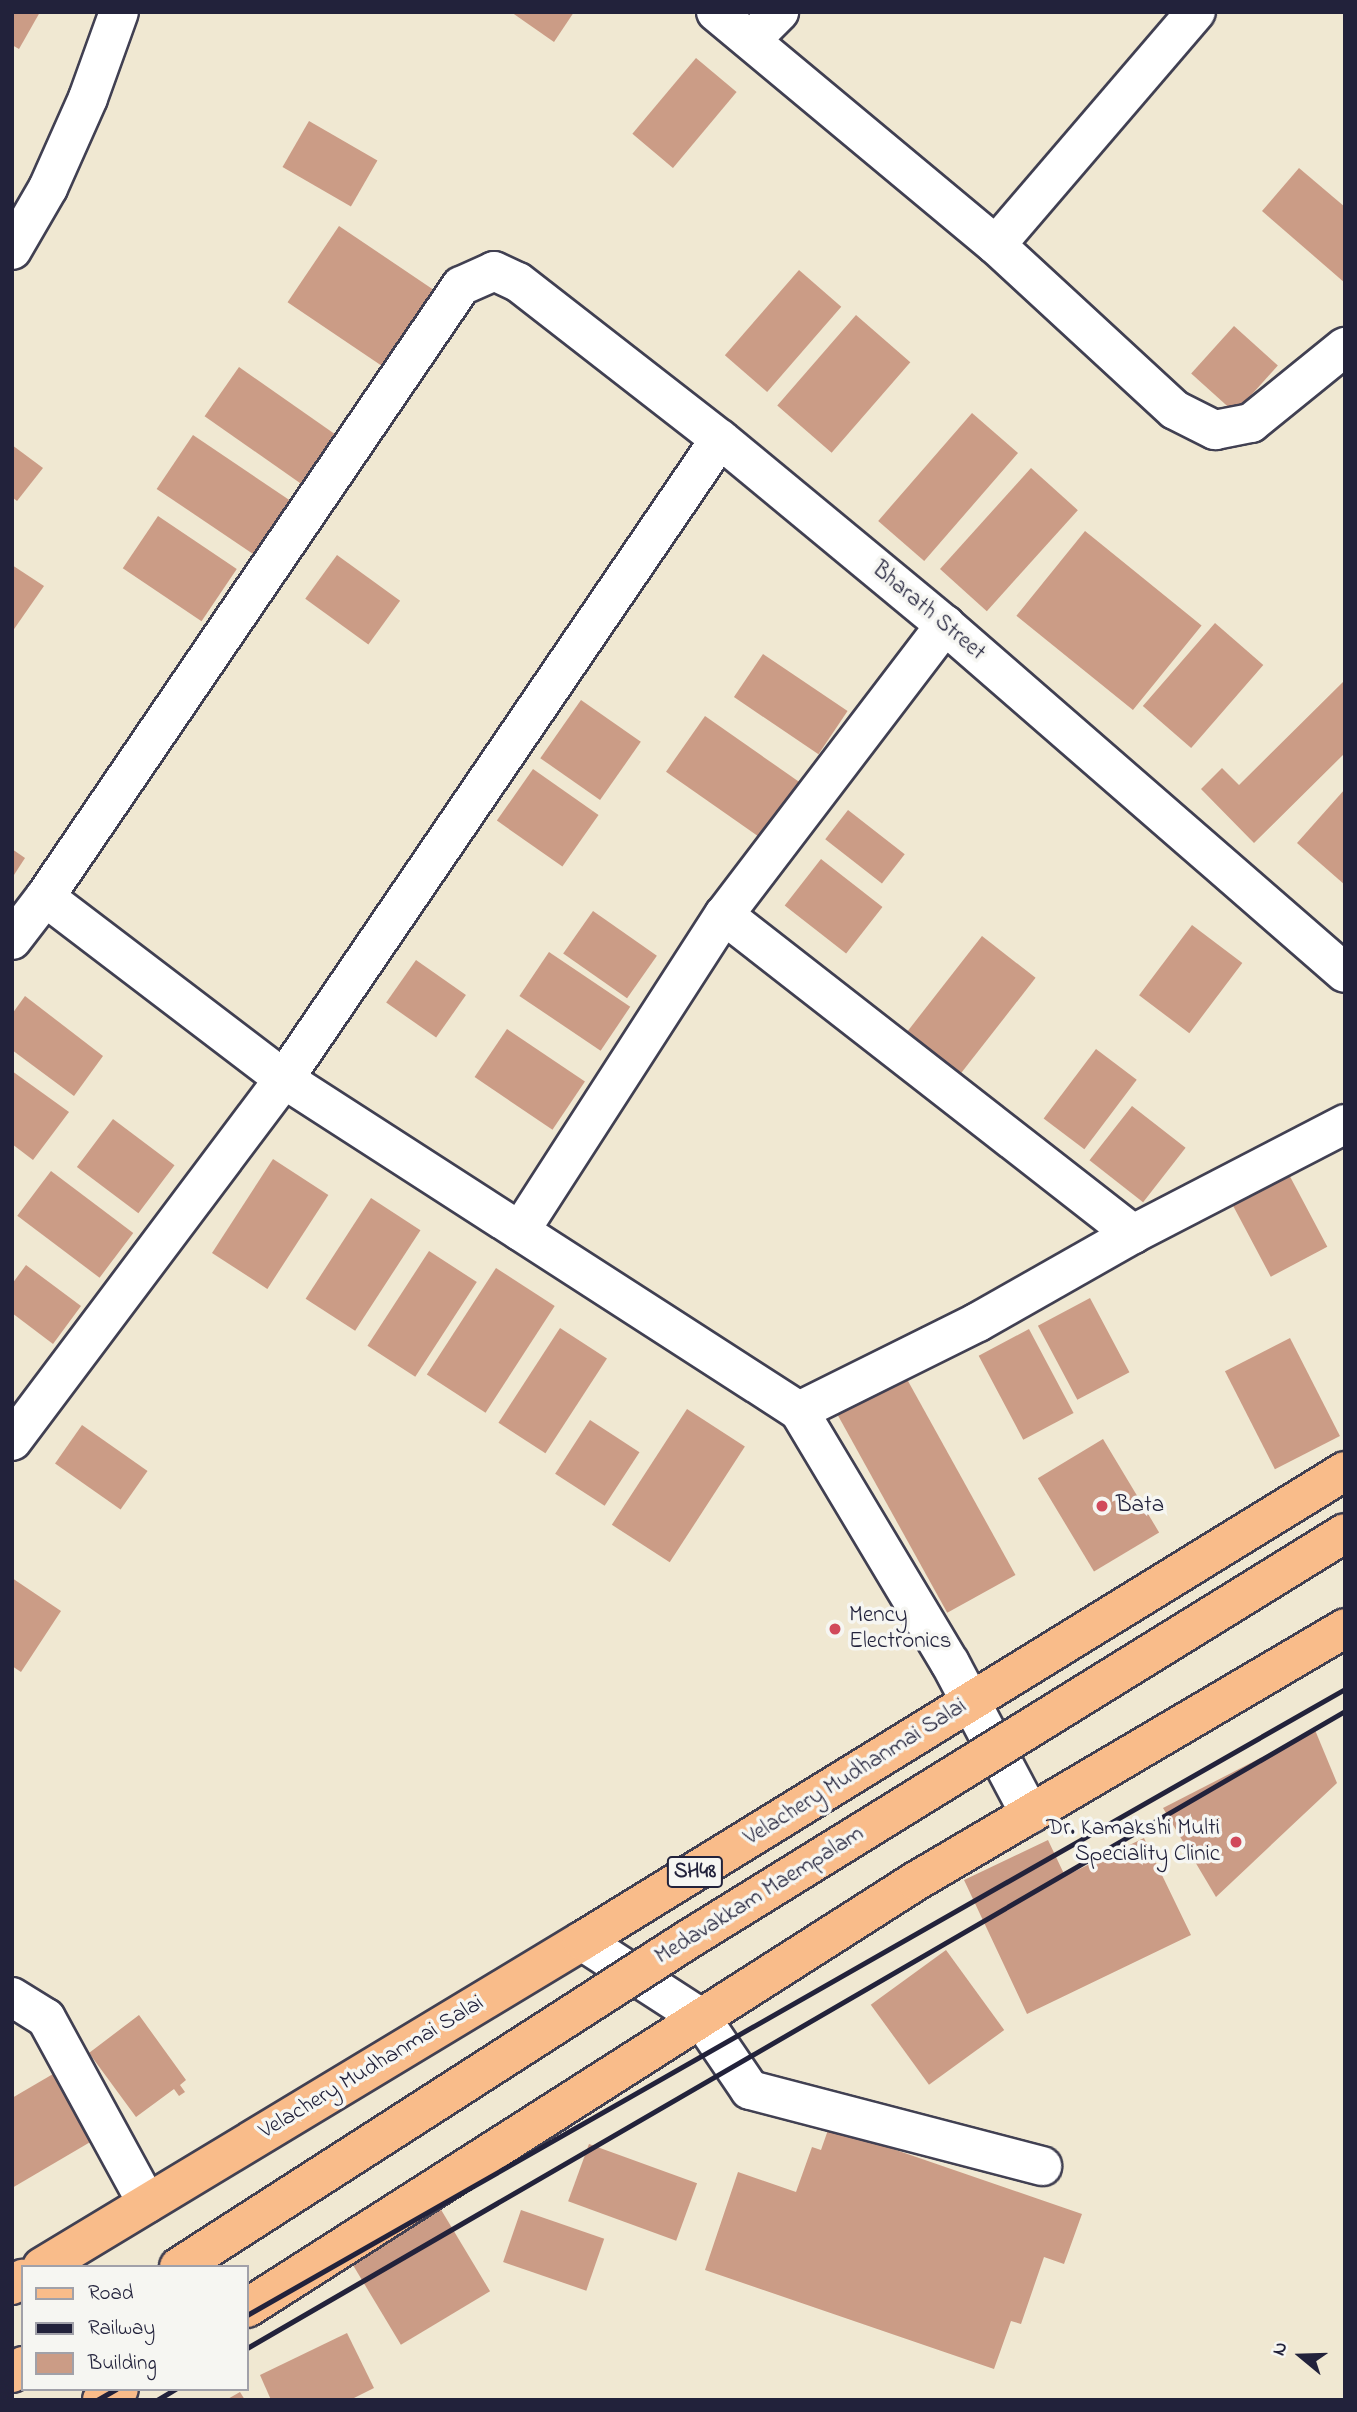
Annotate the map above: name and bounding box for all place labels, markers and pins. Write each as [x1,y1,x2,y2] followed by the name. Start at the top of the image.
[1116,1492,1164,1520] place label: Bata
[1094,1498,1110,1514] marker: Bata
[849,1602,952,1656] place label: Mency Electronics
[827,1621,843,1637] marker: Mency Electronics
[1046,1815,1220,1869] place label: Dr. Kamakshi Multi Speciality Clinic
[1226,1832,1246,1852] marker: Dr. Kamakshi Multi Speciality Clinic

